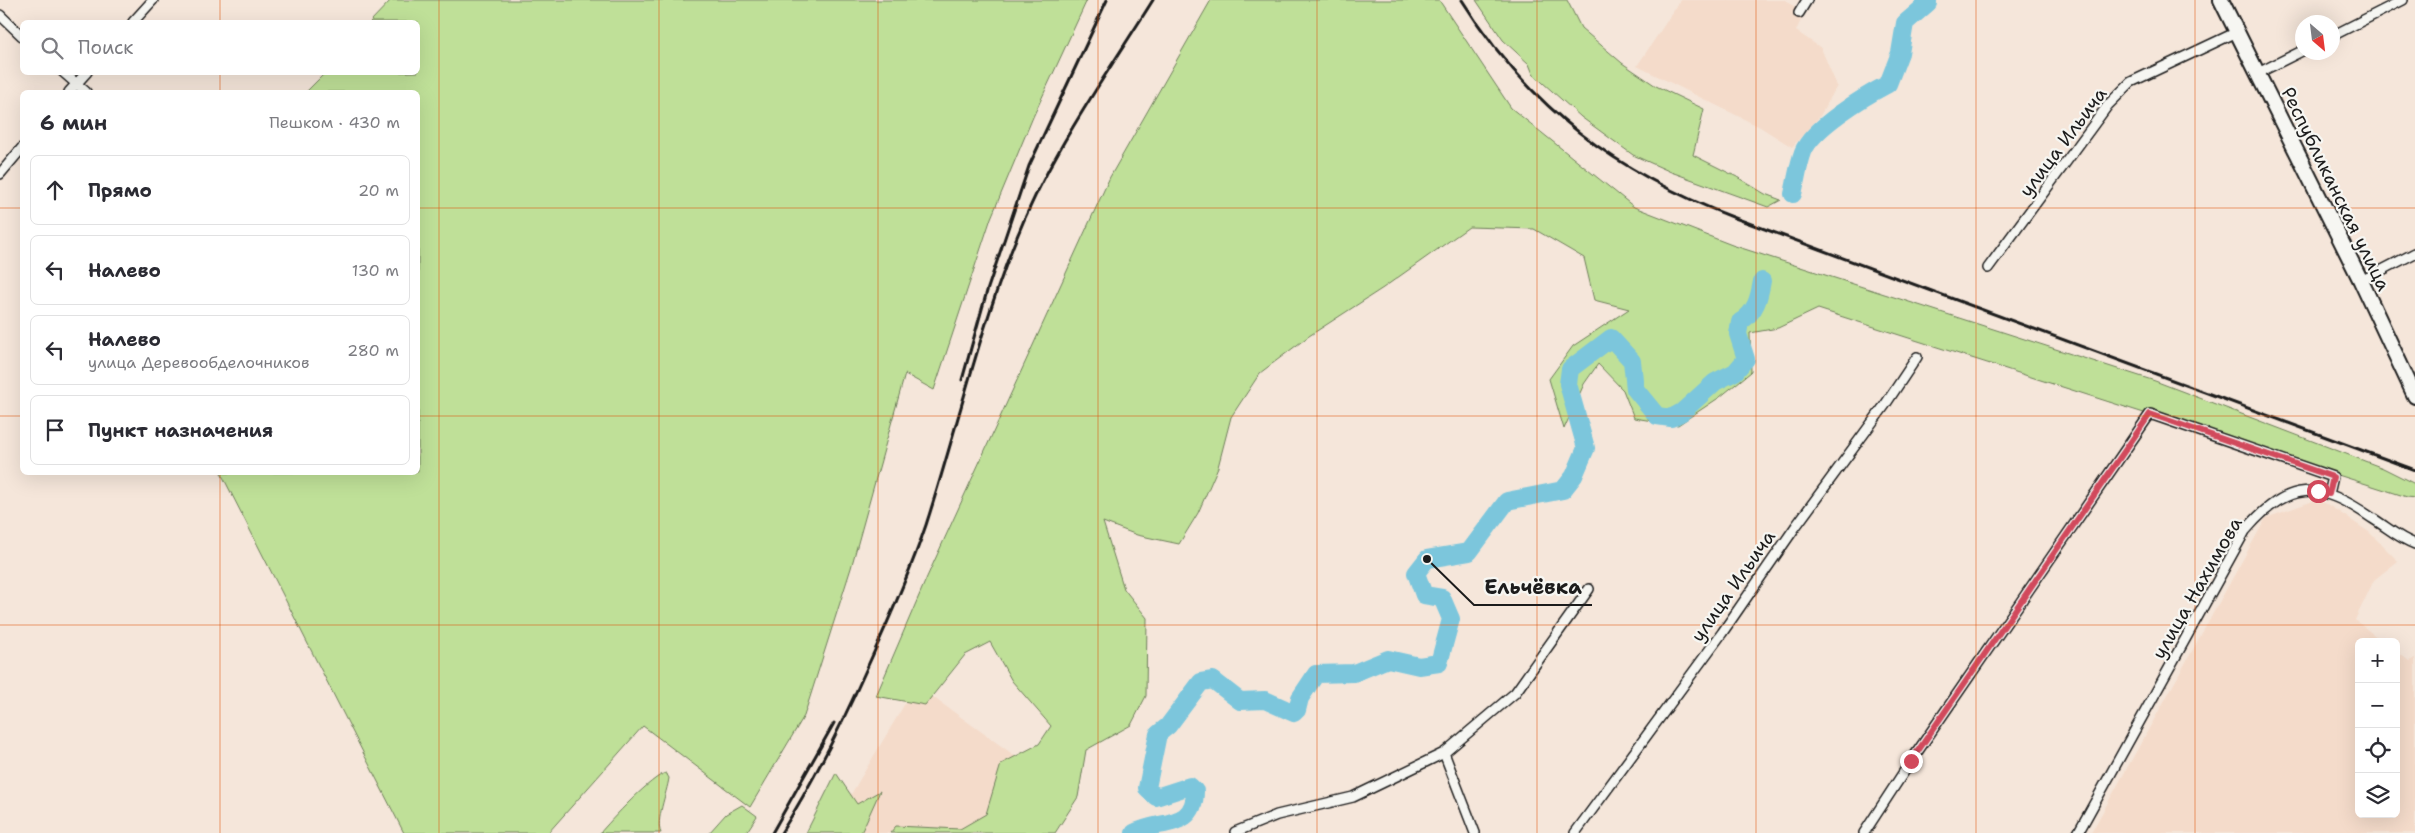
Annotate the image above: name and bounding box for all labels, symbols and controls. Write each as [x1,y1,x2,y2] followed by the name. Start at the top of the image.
[2295,15,2340,60] north arrow
[20,20,420,75] search box
[38,34,66,62] icon: search
[78,35,133,60] text: Поиск
[2014,82,2113,202] street label: улица Ильича
[2276,83,2396,295] street label: Республиканская улица
[40,109,107,137] text: 6 мин
[269,112,400,133] text: Пешком · 430 m
[41,176,69,204] icon: ahead
[88,178,152,203] text: Прямо
[358,180,399,201] text: 20 m
[41,256,69,284] icon: left
[88,258,161,283] text: Налево
[352,260,399,281] text: 130 m
[88,327,161,352] text: Налево
[41,336,69,364] icon: left
[347,340,399,361] text: 280 m
[88,352,310,373] text: улица Деревообделочников
[41,416,69,444] icon: arrive
[88,418,273,443] text: Пункт назначения
[2307,480,2330,503] route start
[2146,512,2248,663] street label: улица Нахимова
[1685,525,1781,647] street label: улица Ильича
[1474,570,1592,605] callout: Ельчёвка
[1484,574,1582,600] text: Ельчёвка
[2355,638,2400,818] map controls
[2355,638,2400,683] button: +
[2355,683,2400,728] button: −
[2355,728,2400,773] button: locate
[1900,750,1923,773] route end
[2355,773,2400,818] button: layers

